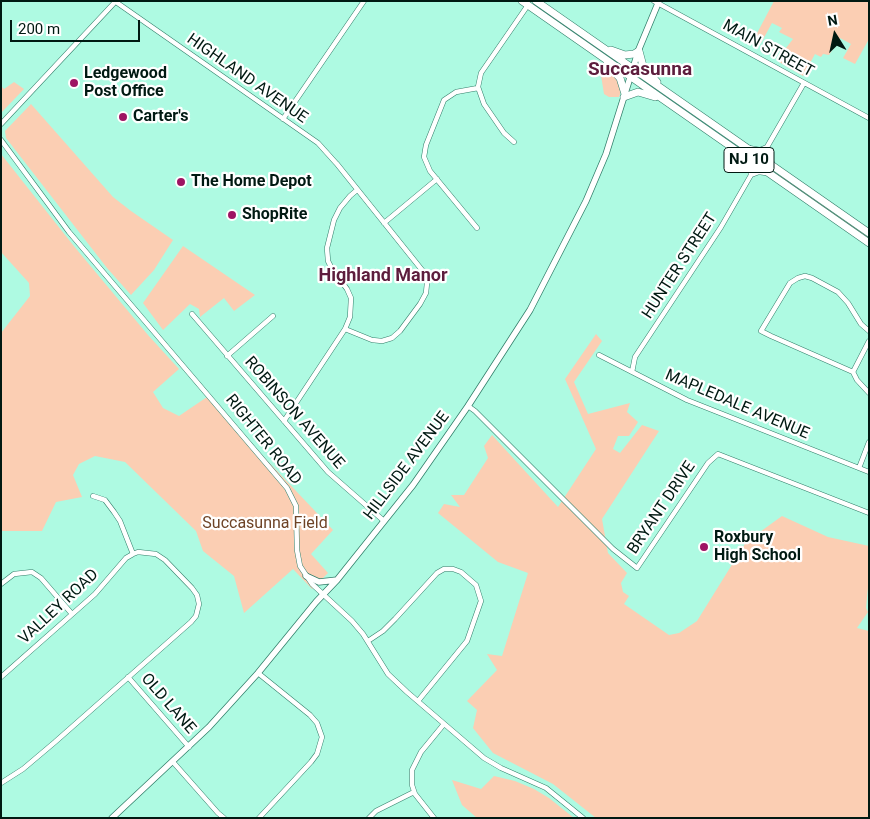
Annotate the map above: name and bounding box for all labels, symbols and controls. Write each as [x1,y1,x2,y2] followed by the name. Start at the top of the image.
[12,10,142,42] scale bar
[810,10,860,60] north arrow
[826,11,839,29] text: N
[719,16,817,82] street label: MAIN STREET
[18,20,60,38] text: 200 m
[183,30,311,128] street label: HIGHLAND AVENUE
[588,59,692,81] district label: Succasunna
[84,64,167,102] place label: Ledgewood Post Office
[68,77,80,89] marker: Ledgewood Post Office
[133,107,188,127] place label: Carter's
[117,111,129,123] marker: Carter's
[724,148,774,172] road number: NJ 10
[191,172,312,192] place label: The Home Depot
[175,176,187,188] marker: The Home Depot
[242,205,307,225] place label: ShopRite
[226,209,238,221] marker: ShopRite
[639,210,721,322] street label: HUNTER STREET
[318,265,448,287] district label: Highland Manor
[240,353,348,473] street label: ROBINSON AVENUE
[662,366,812,444] street label: MAPLEDALE AVENUE
[221,391,305,489] street label: RIGHTER ROAD
[360,408,454,524] street label: HILLSIDE AVENUE
[624,458,700,558] street label: BRYANT DRIVE
[202,514,328,534] park label: Succasunna Field
[714,528,801,566] place label: Roxbury High School
[698,541,710,553] marker: Roxbury High School
[15,565,103,649] street label: VALLEY ROAD
[137,670,199,738] street label: OLD LANE

